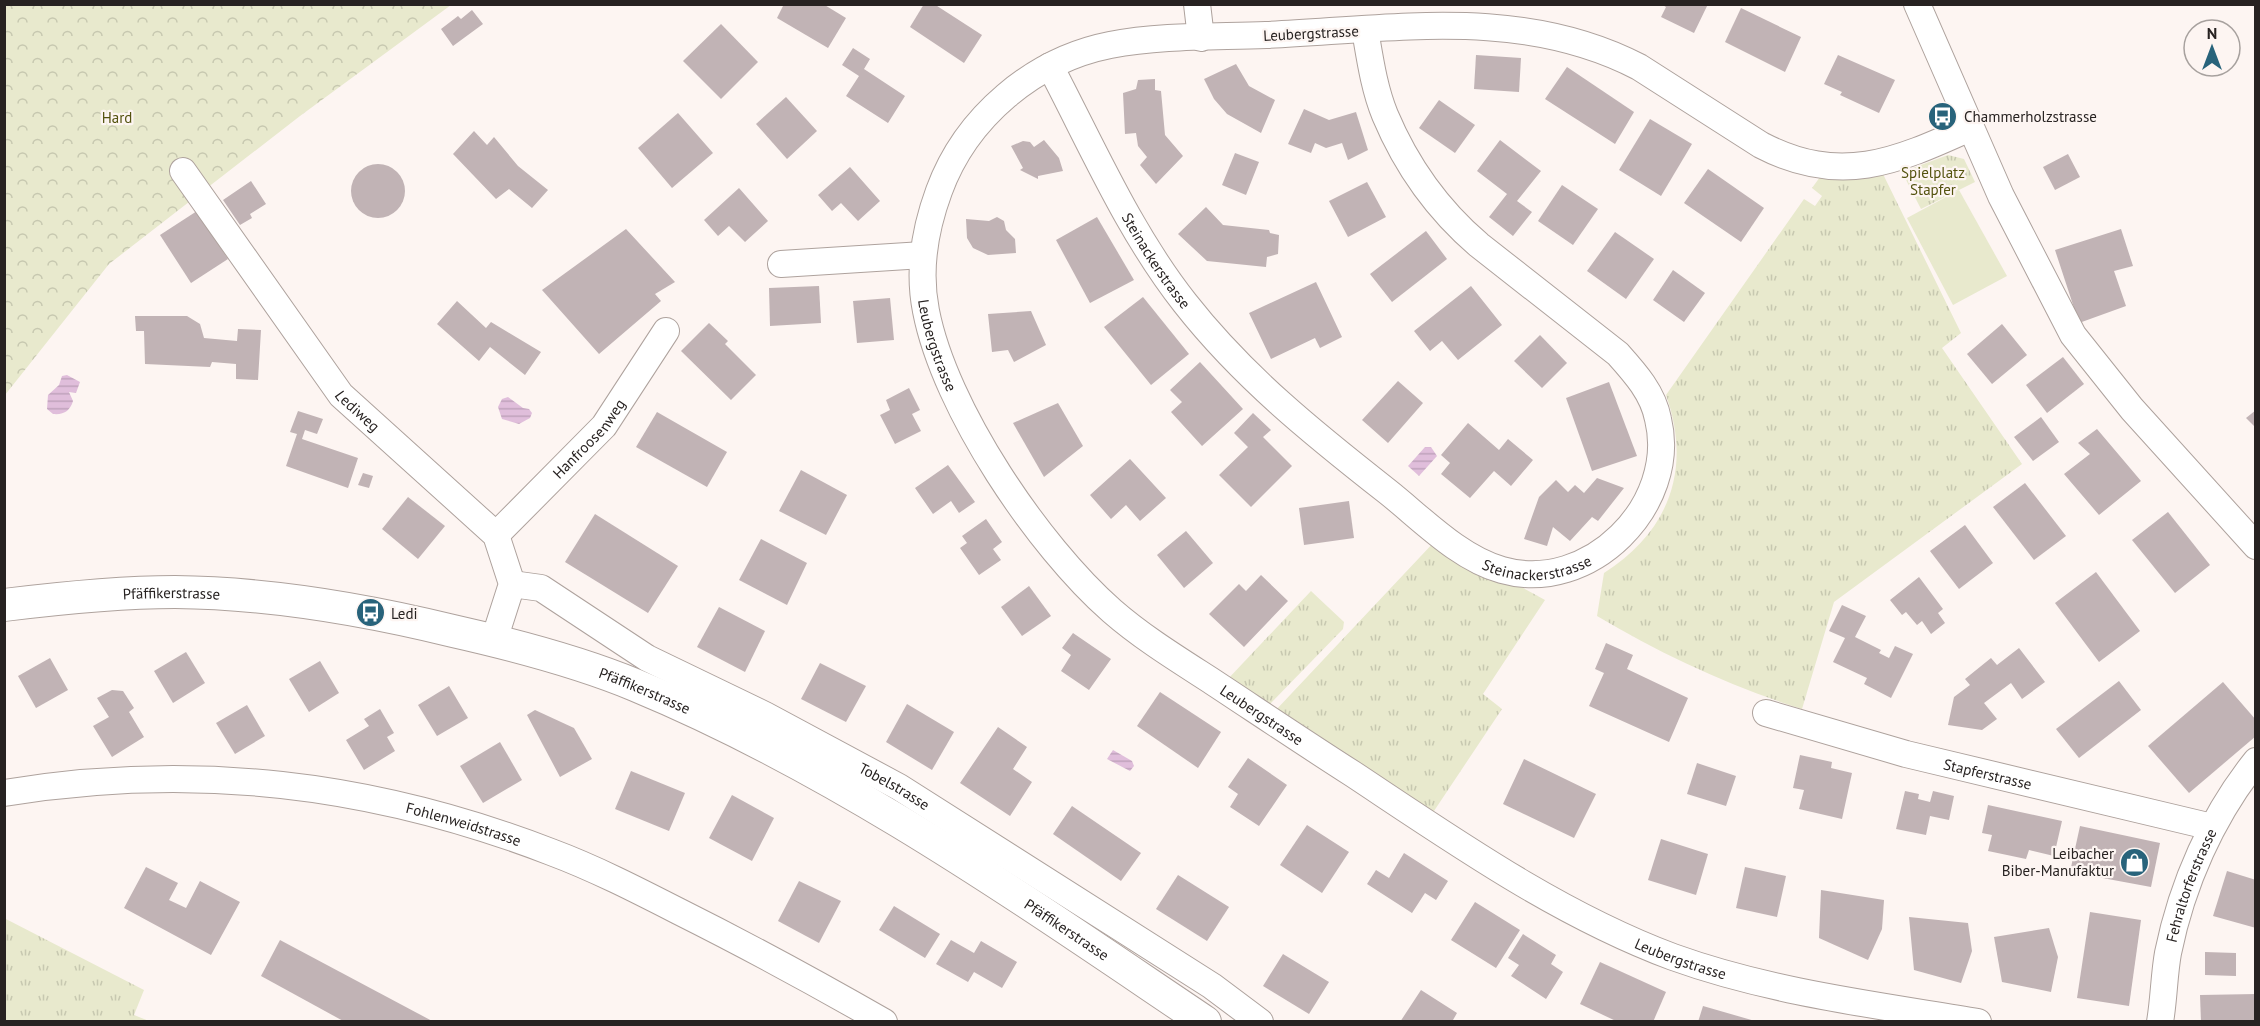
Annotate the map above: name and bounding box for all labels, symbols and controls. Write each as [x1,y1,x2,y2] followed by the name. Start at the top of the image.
[2182,18,2242,78] north arrow
[1263,21,1359,45] street label: Leubergstrasse
[2207,23,2217,43] text: N
[1927,100,1959,132] bus stop icon: Chammerholzstrasse
[1964,107,2097,126] place label: Chammerholzstrasse
[102,108,132,127] park label: Hard
[1901,163,1965,199] park label: Spielplatz Stapfer
[1118,209,1195,312] street label: Steinackerstrasse
[915,298,961,394] street label: Leubergstrasse
[331,387,384,435] street label: Lediweg
[548,395,629,482] street label: Hanfroosenweg
[1480,550,1594,584] street label: Steinackerstrasse
[122,582,221,603] street label: Pfäffikerstrasse
[354,597,386,629] bus stop icon: Ledi
[391,604,418,623] place label: Ledi
[597,663,694,718] street label: Pfäffikerstrasse
[1217,680,1307,749] street label: Leubergstrasse
[1942,754,2034,793] street label: Stapferstrasse
[856,758,934,814] street label: Tobelstrasse
[404,798,524,850] street label: Fohlenweidstrasse
[2161,825,2220,944] street label: Fehraltorferstrasse
[2002,844,2114,880] place label: Leibacher Biber-Manufaktur
[2119,846,2151,878] shop icon: Leibacher Biber-Manufaktur
[1021,894,1113,964] street label: Pfäffikerstrasse
[1632,933,1729,983] street label: Leubergstrasse

